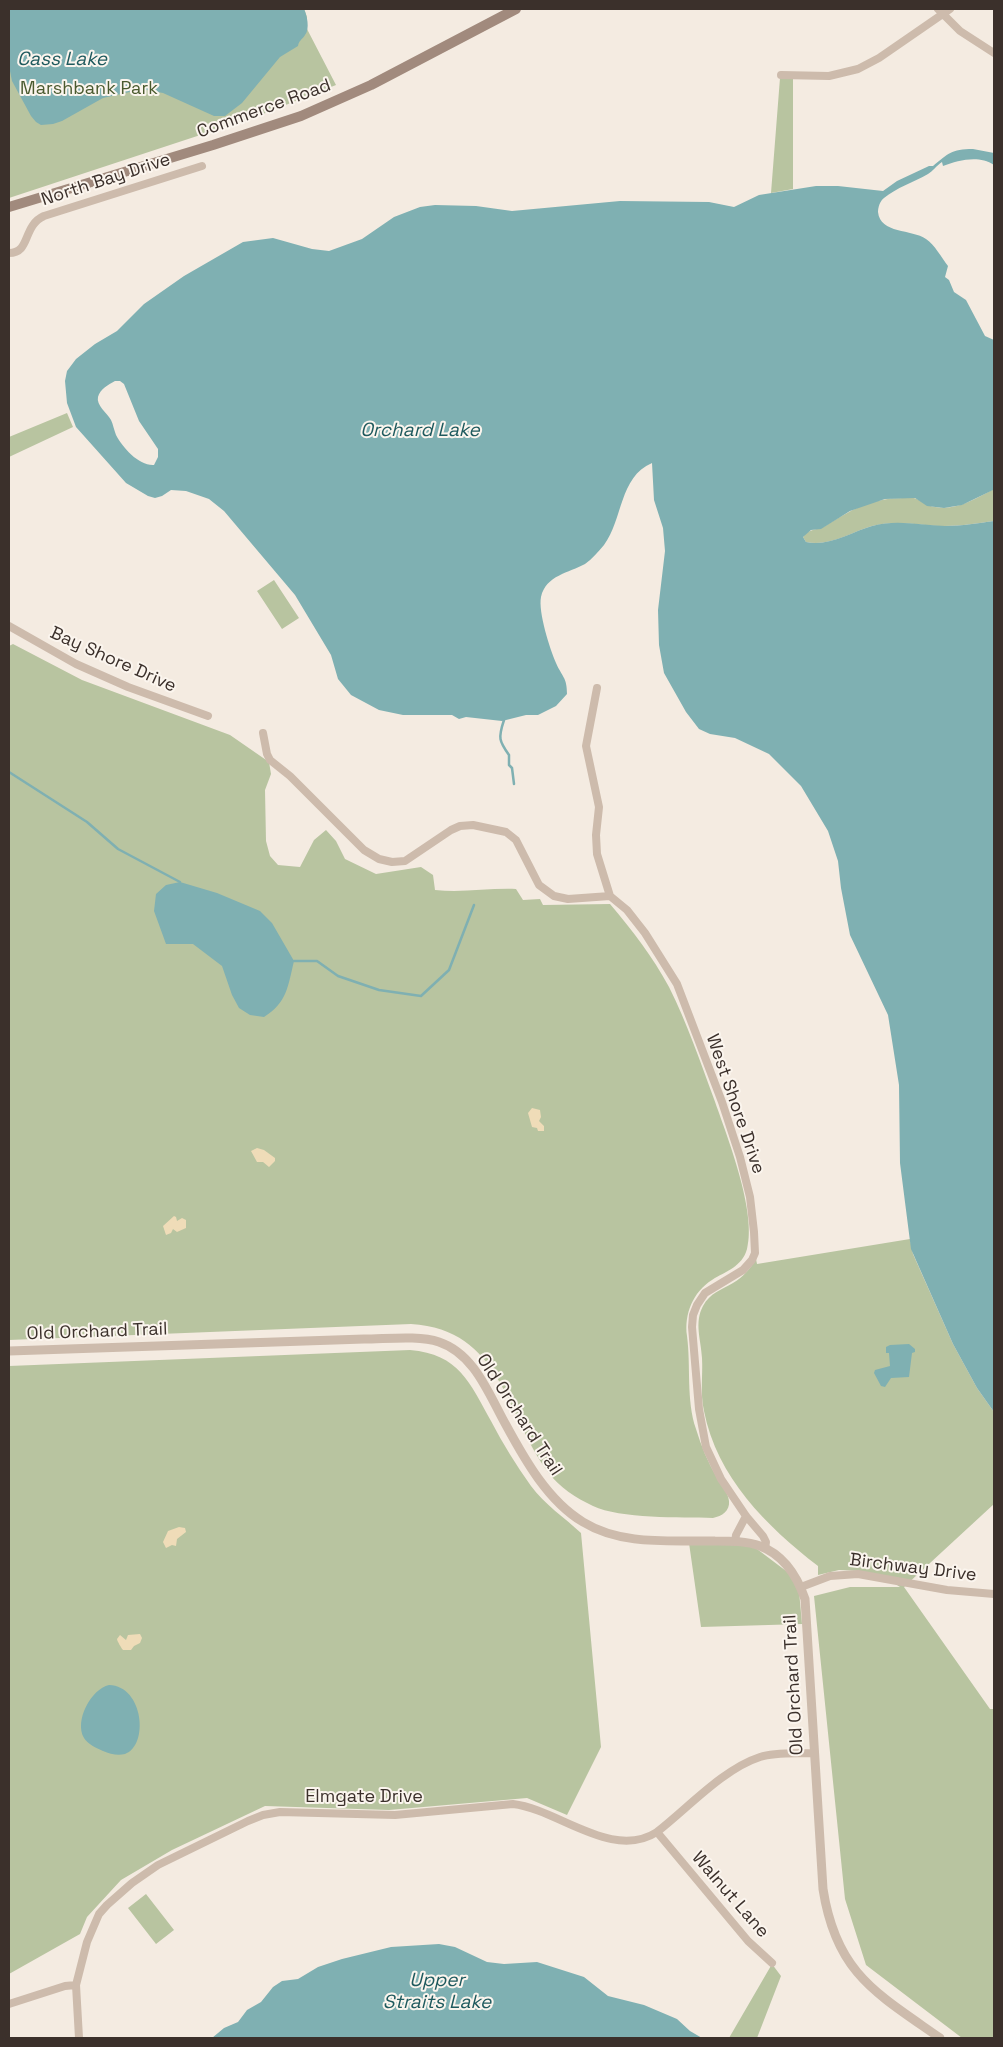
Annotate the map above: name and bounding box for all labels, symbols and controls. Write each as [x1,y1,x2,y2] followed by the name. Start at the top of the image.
[17,49,107,71] water label: Cass Lake
[194,75,334,143] street label: Commerce Road
[20,78,158,100] park label: Marshbank Park
[39,149,173,211] street label: North Bay Drive
[360,420,480,442] water label: Orchard Lake
[47,623,179,697] street label: Bay Shore Drive
[701,1031,769,1177] street label: West Shore Drive
[26,1319,168,1345] street label: Old Orchard Trail
[472,1350,566,1480] street label: Old Orchard Trail
[848,1550,978,1586] street label: Birchway Drive
[780,1614,808,1756] street label: Old Orchard Trail
[305,1786,423,1808] street label: Elmgate Drive
[687,1848,773,1942] street label: Walnut Lane
[383,1970,491,2014] water label: Upper Straits Lake

